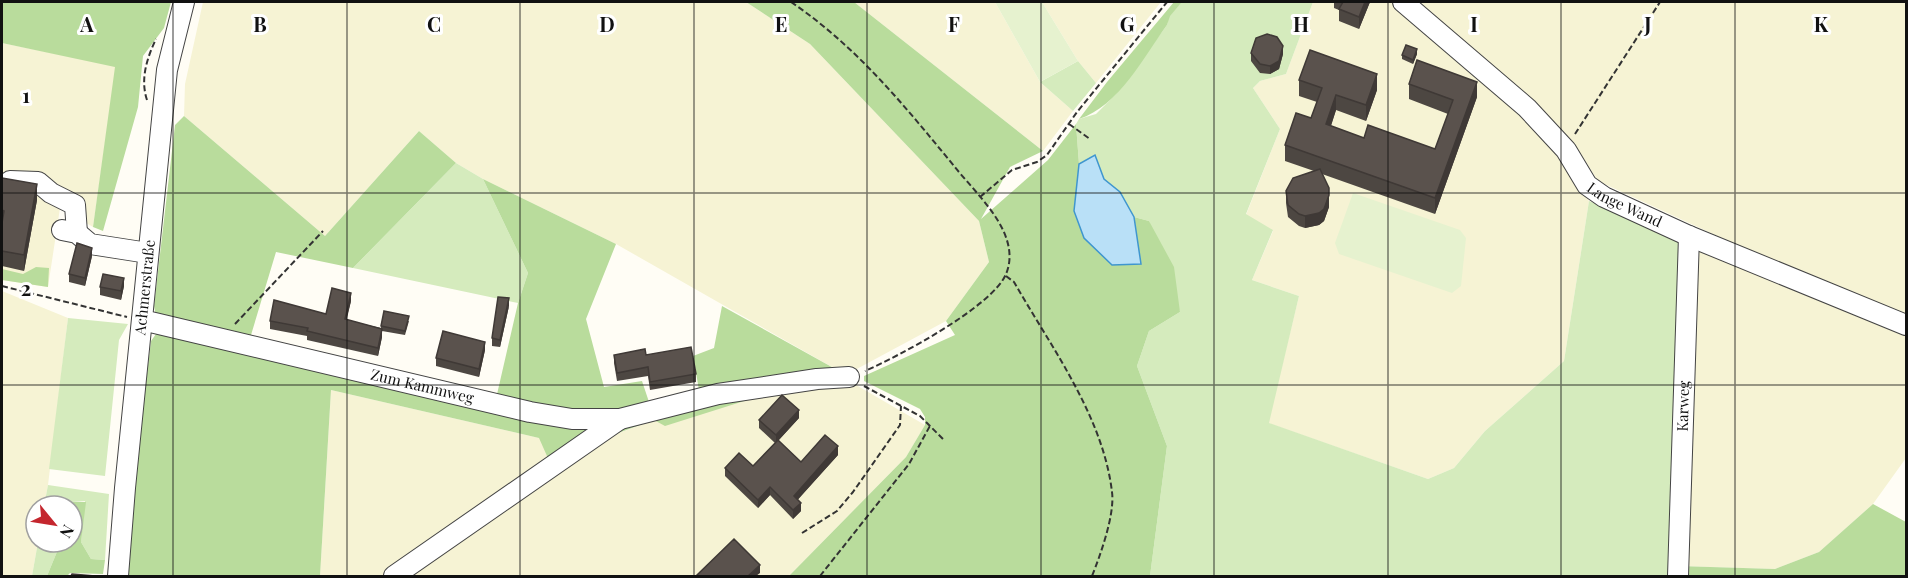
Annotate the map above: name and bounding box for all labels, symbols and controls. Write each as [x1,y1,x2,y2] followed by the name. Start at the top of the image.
[79,10,94,37] text: A
[253,10,267,37] text: B
[427,10,441,37] text: C
[599,10,615,37] text: D
[775,10,787,37] text: E
[948,10,960,37] text: F
[1120,10,1135,37] text: G
[1293,10,1309,37] text: H
[1470,10,1478,37] text: I
[1643,10,1652,37] text: J
[1814,10,1829,37] text: K
[22,81,30,108] text: 1
[1583,177,1666,231] street label: Lange Wand
[129,239,159,337] street label: Achmerstraße
[21,274,31,301] text: 2
[369,364,476,407] street label: Zum Kammweg
[1672,380,1693,432] street label: Karweg
[24,494,84,554] north arrow
[55,521,79,542] text: N

